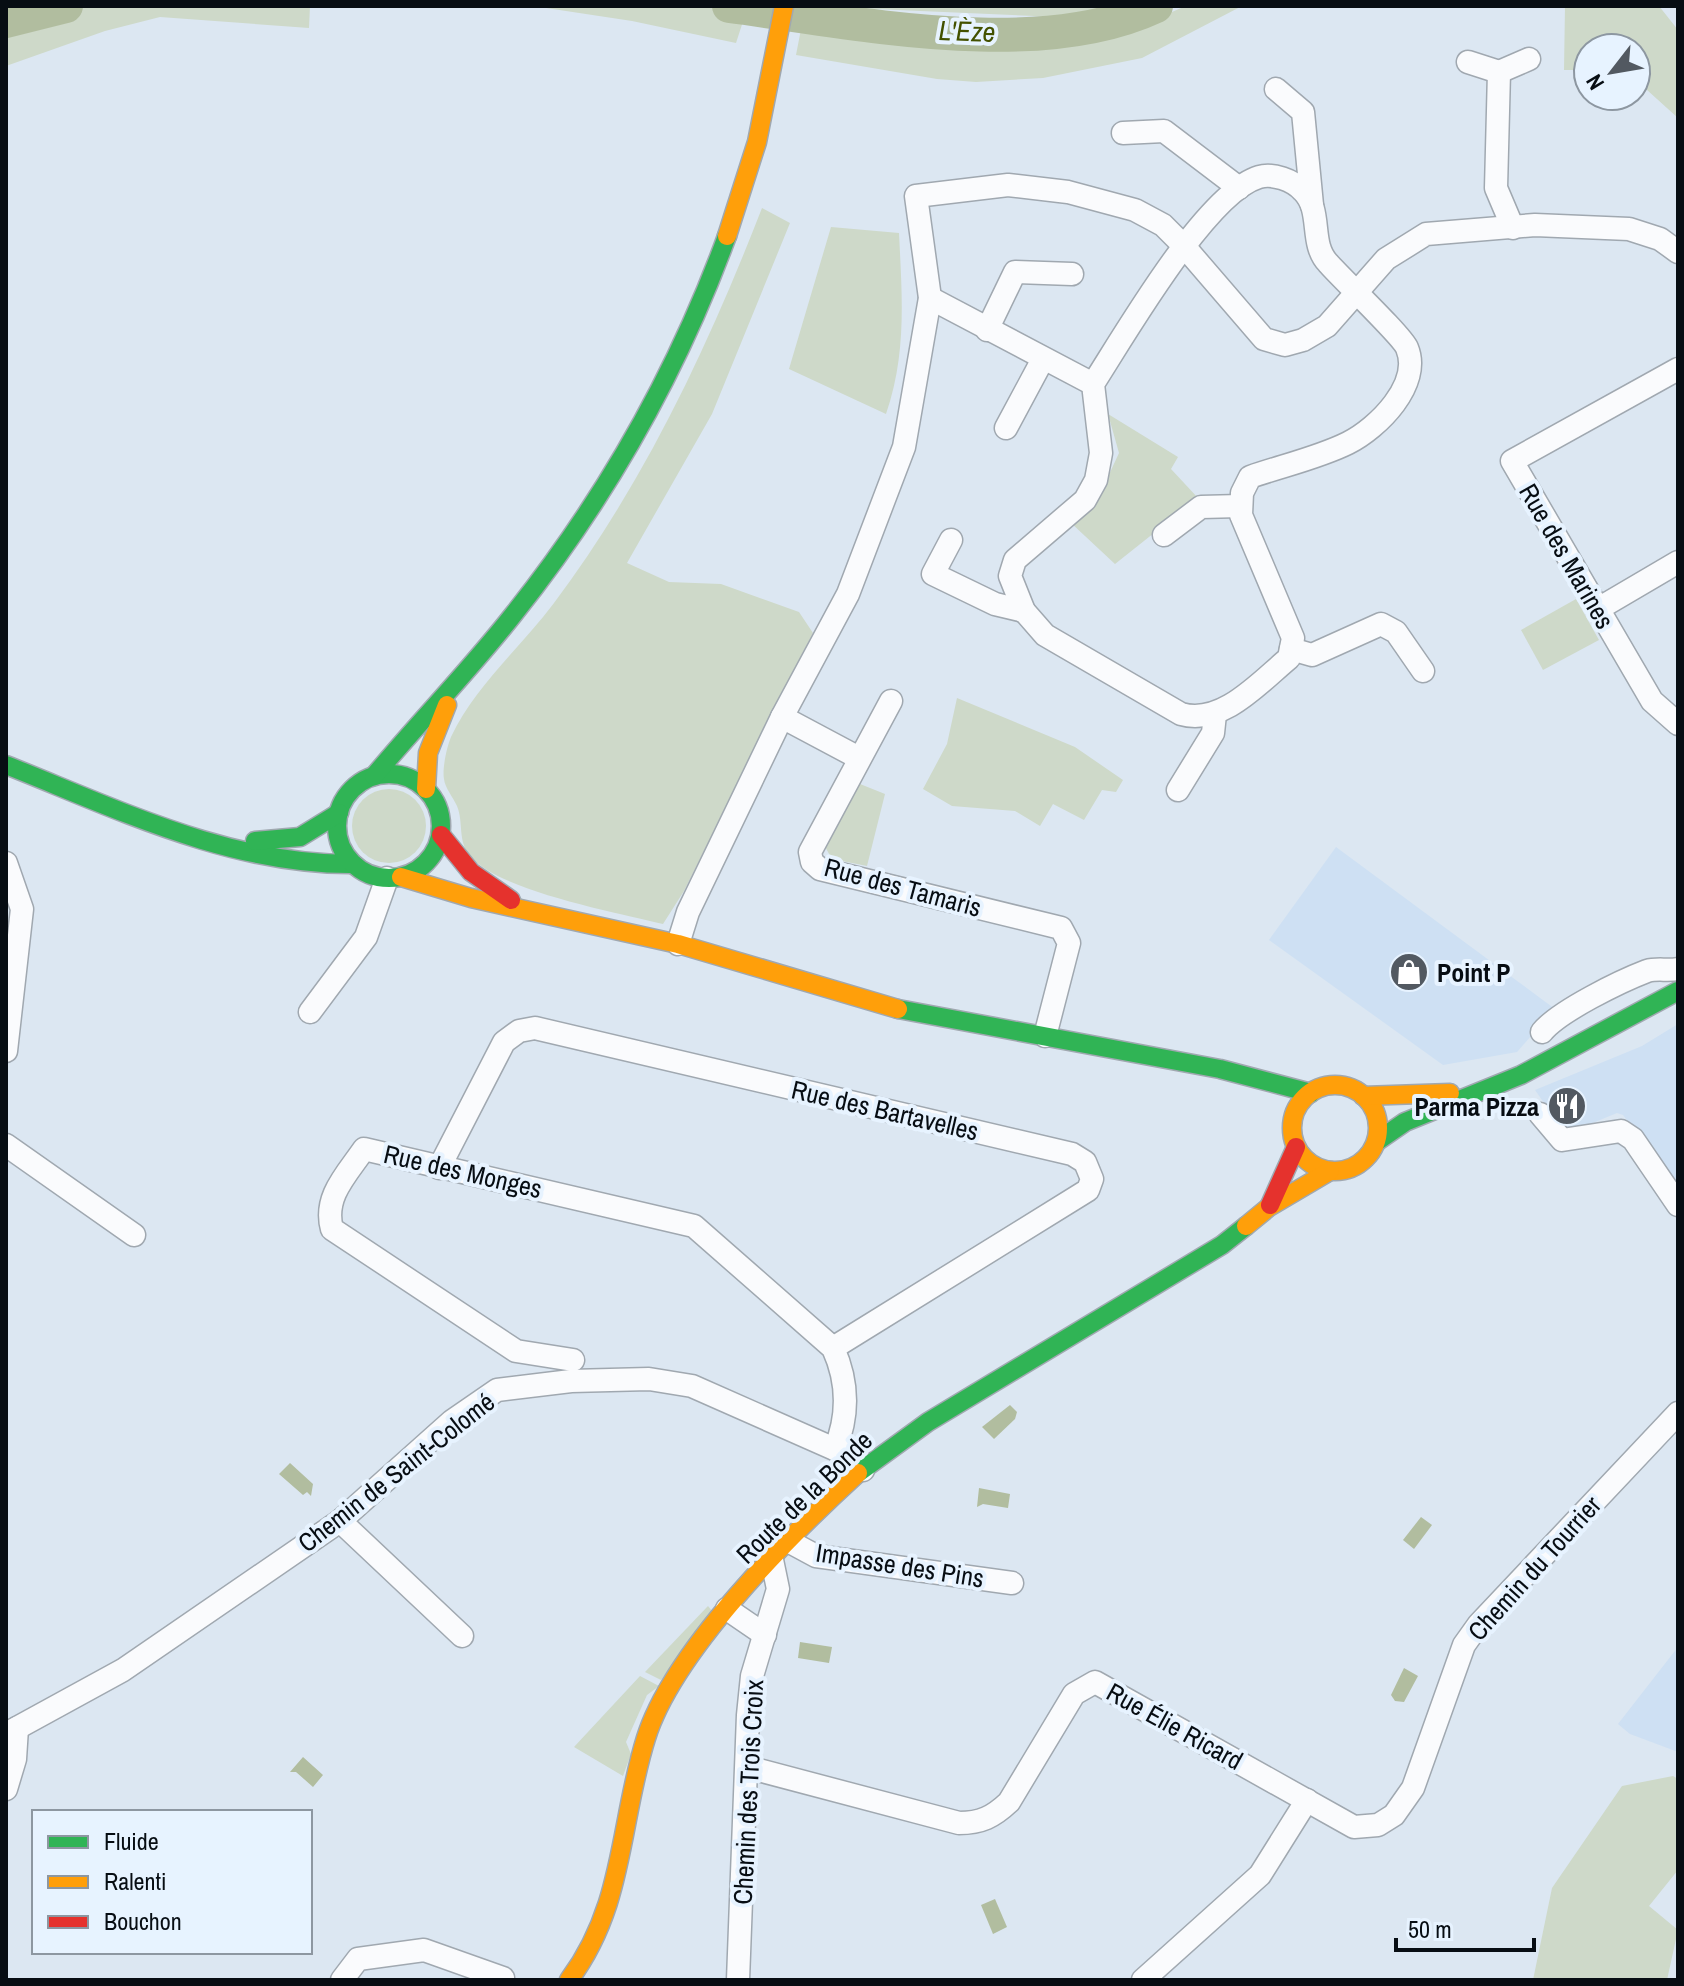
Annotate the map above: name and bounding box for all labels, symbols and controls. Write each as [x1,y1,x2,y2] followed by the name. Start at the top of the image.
[938,11,996,51] water label: L'Èze
[1572,32,1652,112] north arrow
[1579,69,1611,96] text: N
[1511,477,1623,635] street label: Rue des Marines
[821,849,985,925] street label: Rue des Tamaris
[1388,951,1430,993] shop icon: Point P
[1437,955,1510,990] place label: Point P
[788,1071,982,1149] street label: Rue des Bartavelles
[1546,1085,1588,1127] restaurant icon: Parma Pizza
[1415,1089,1539,1124] place label: Parma Pizza
[381,1136,545,1206] street label: Rue des Monges
[290,1384,502,1560] street label: Chemin de Saint-Colomé
[728,1423,880,1571] street label: Route de la Bonde
[1460,1488,1608,1648] street label: Chemin du Tourrier
[814,1534,986,1596] street label: Impasse des Pins
[1101,1674,1249,1778] street label: Rue Élie Ricard
[725,1678,771,1905] street label: Chemin des Trois Croix
[32,1810,312,1954] legend
[104,1825,159,1857] text: Fluide
[104,1865,166,1897] text: Ralenti
[1396,1902,1534,1952] scale bar
[104,1905,182,1937] text: Bouchon
[1408,1913,1452,1945] text: 50 m

